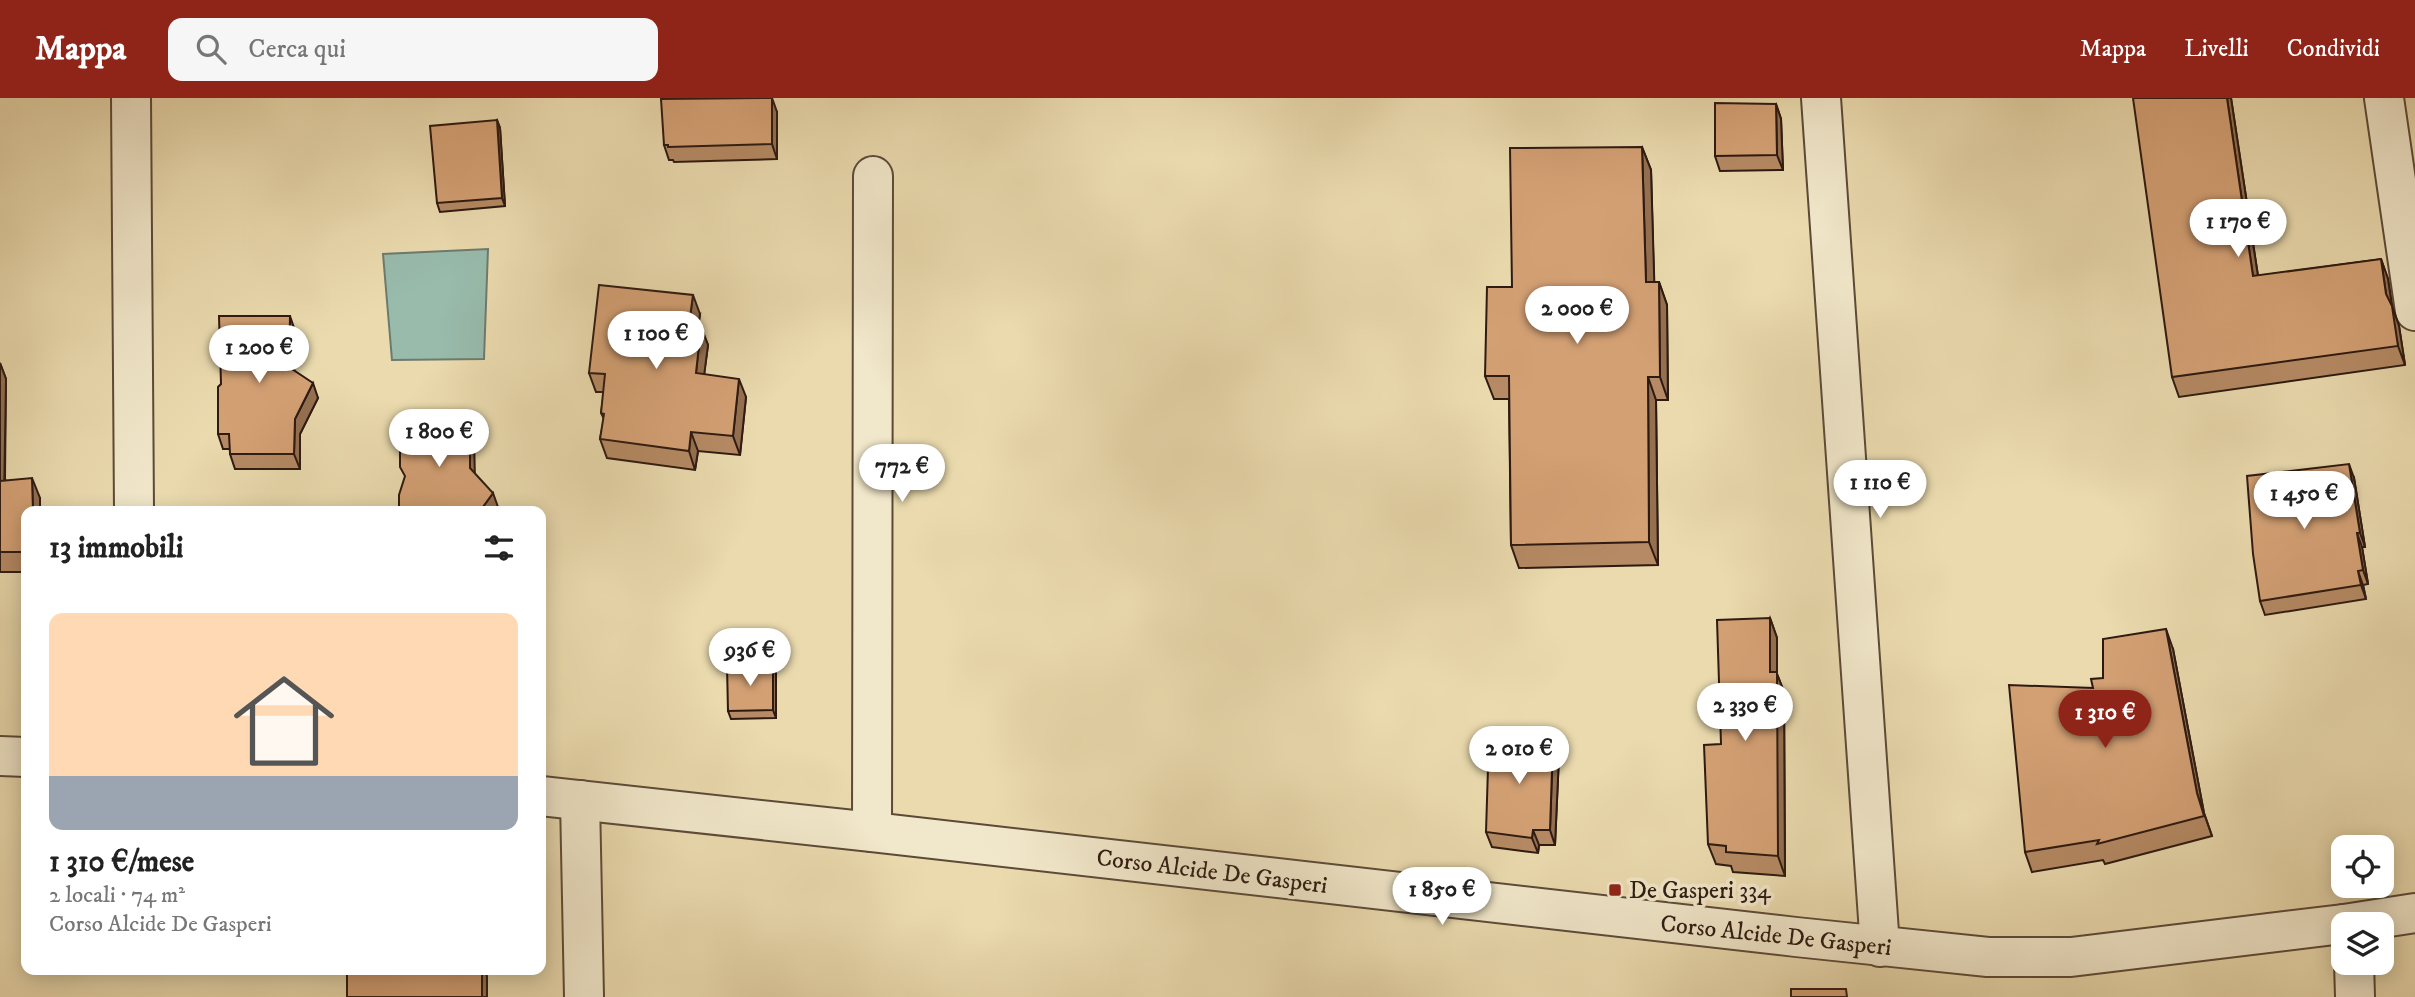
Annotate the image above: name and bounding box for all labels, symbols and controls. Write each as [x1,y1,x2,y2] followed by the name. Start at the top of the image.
[168,18,658,81] search box
[35,29,126,70] text: Mappa
[192,30,230,68] icon: search
[248,33,346,66] text: Cerca qui
[2080,34,2146,64] text: Mappa
[2184,34,2249,64] text: Livelli
[2287,34,2380,64] text: Condividi
[2173,200,2303,259] pin: 1 170 €
[2206,207,2270,236] text: 1 170 €
[1512,286,1642,346] pin: 2 000 €
[1541,294,1613,323] text: 2 000 €
[591,312,721,371] pin: 1 100 €
[624,319,688,348] text: 1 100 €
[194,326,324,385] pin: 1 200 €
[225,333,293,362] text: 1 200 €
[374,410,504,469] pin: 1 800 €
[405,417,473,446] text: 1 800 €
[853,444,951,504] pin: 772 €
[875,452,929,481] text: 772 €
[1815,460,1945,520] pin: 1 110 €
[1850,468,1910,497] text: 1 110 €
[2239,472,2369,531] pin: 1 450 €
[2270,479,2338,508] text: 1 450 €
[480,529,518,567] icon: filters
[49,530,183,567] text: 13 immobili
[701,628,799,688] pin: 936 €
[725,636,775,665] text: 936 €
[221,658,347,784] icon: home
[1680,684,1810,743] pin: 2 330 €
[2040,690,2170,750] pin: 1 310 €
[1713,691,1777,720] text: 2 330 €
[2074,698,2136,727] text: 1 310 €
[1454,726,1584,786] pin: 2 010 €
[1485,734,1553,763] text: 2 010 €
[2331,835,2394,975] map controls
[2331,835,2394,898] button: locate
[1095,843,1329,901] street label: Corso Alcide De Gasperi
[49,844,194,881] text: 1 310 €/mese
[1377,868,1507,927] pin: 1 850 €
[1408,875,1476,904] text: 1 850 €
[1629,876,1772,906] place label: De Gasperi 334
[49,881,185,910] text: 2 locali · 74 m²
[1607,882,1623,898] marker: De Gasperi 334
[1659,909,1893,963] street label: Corso Alcide De Gasperi
[49,910,272,939] text: Corso Alcide De Gasperi
[2331,912,2394,975] button: layers

